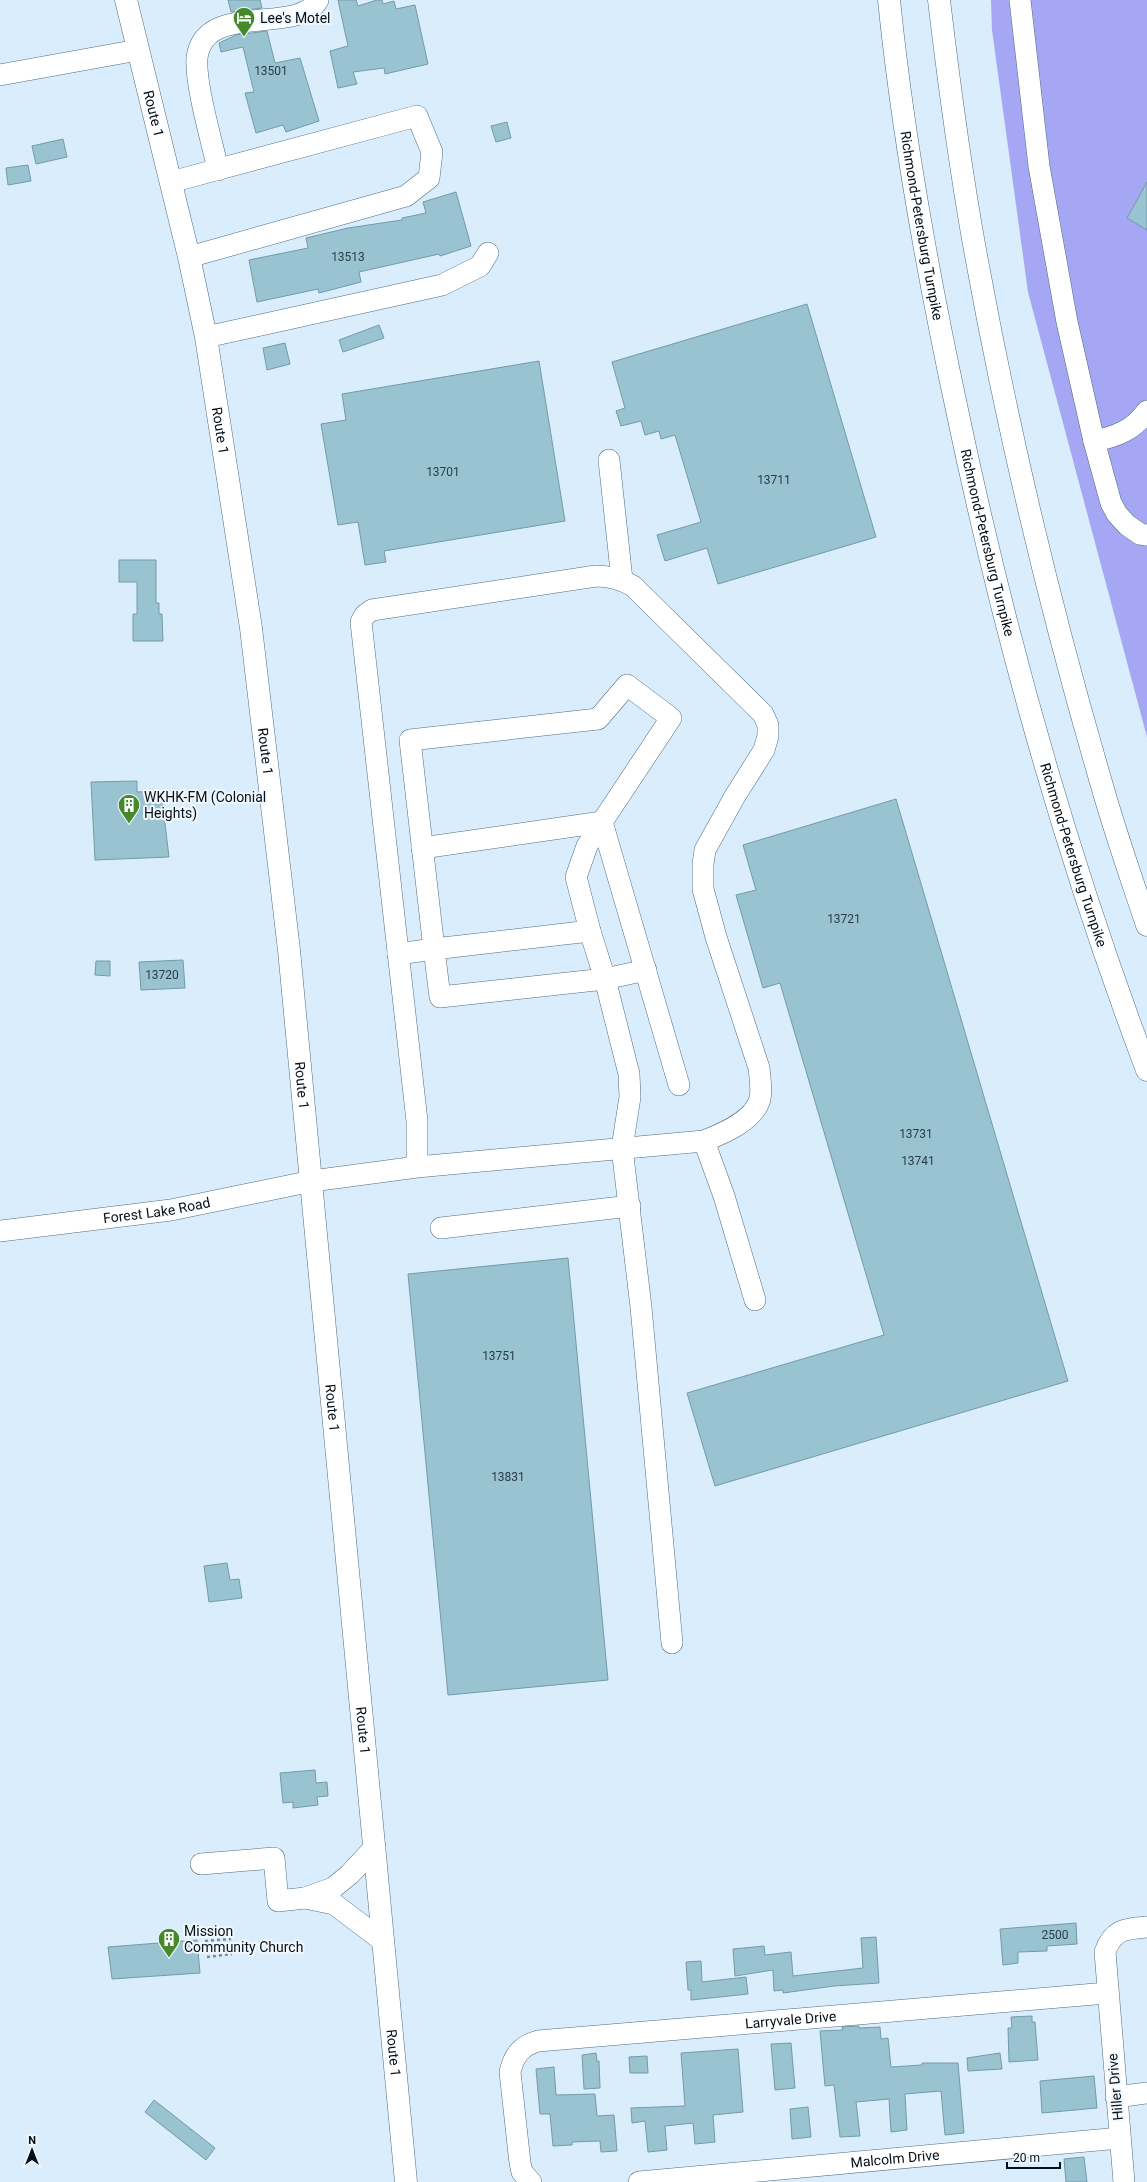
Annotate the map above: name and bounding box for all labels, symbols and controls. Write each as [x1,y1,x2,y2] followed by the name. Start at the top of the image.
[231,5,257,38] hotel icon: Lee's Motel
[260,10,331,26] place label: Lee's Motel
[254,64,288,78] house number: 13501
[140,89,167,139] street label: Route 1
[898,130,946,322] street label: Richmond-Petersburg Turnpike
[331,250,365,264] house number: 13513
[209,406,232,455] street label: Route 1
[958,448,1018,638] street label: Richmond-Petersburg Turnpike
[426,465,460,479] house number: 13701
[757,473,791,487] house number: 13711
[255,727,276,776] street label: Route 1
[1037,761,1110,949] street label: Richmond-Petersburg Turnpike
[144,789,266,822] place label: WKHK-FM (Colonial Heights)
[116,792,142,825] building icon: WKHK-FM (Colonial Heights)
[827,912,861,926] house number: 13721
[145,968,179,982] house number: 13720
[292,1061,312,1110] street label: Route 1
[899,1127,933,1141] house number: 13731
[901,1154,935,1168] house number: 13741
[102,1194,212,1226] street label: Forest Lake Road
[482,1349,516,1363] house number: 13751
[322,1383,343,1432] street label: Route 1
[491,1470,525,1484] house number: 13831
[353,1706,373,1755] street label: Route 1
[184,1923,303,1955] place label: Mission Community Church
[156,1926,182,1959] building icon: Mission Community Church
[1042,1928,1069,1942] house number: 2500
[744,2008,837,2032] street label: Larryvale Drive
[384,2028,404,2077] street label: Route 1
[1104,2053,1126,2121] street label: Hiller Drive
[12,2130,52,2170] north arrow
[28,2134,36,2147] text: N
[1007,2144,1060,2170] scale bar
[850,2147,940,2171] street label: Malcolm Drive
[1013,2151,1040,2165] text: 20 m

